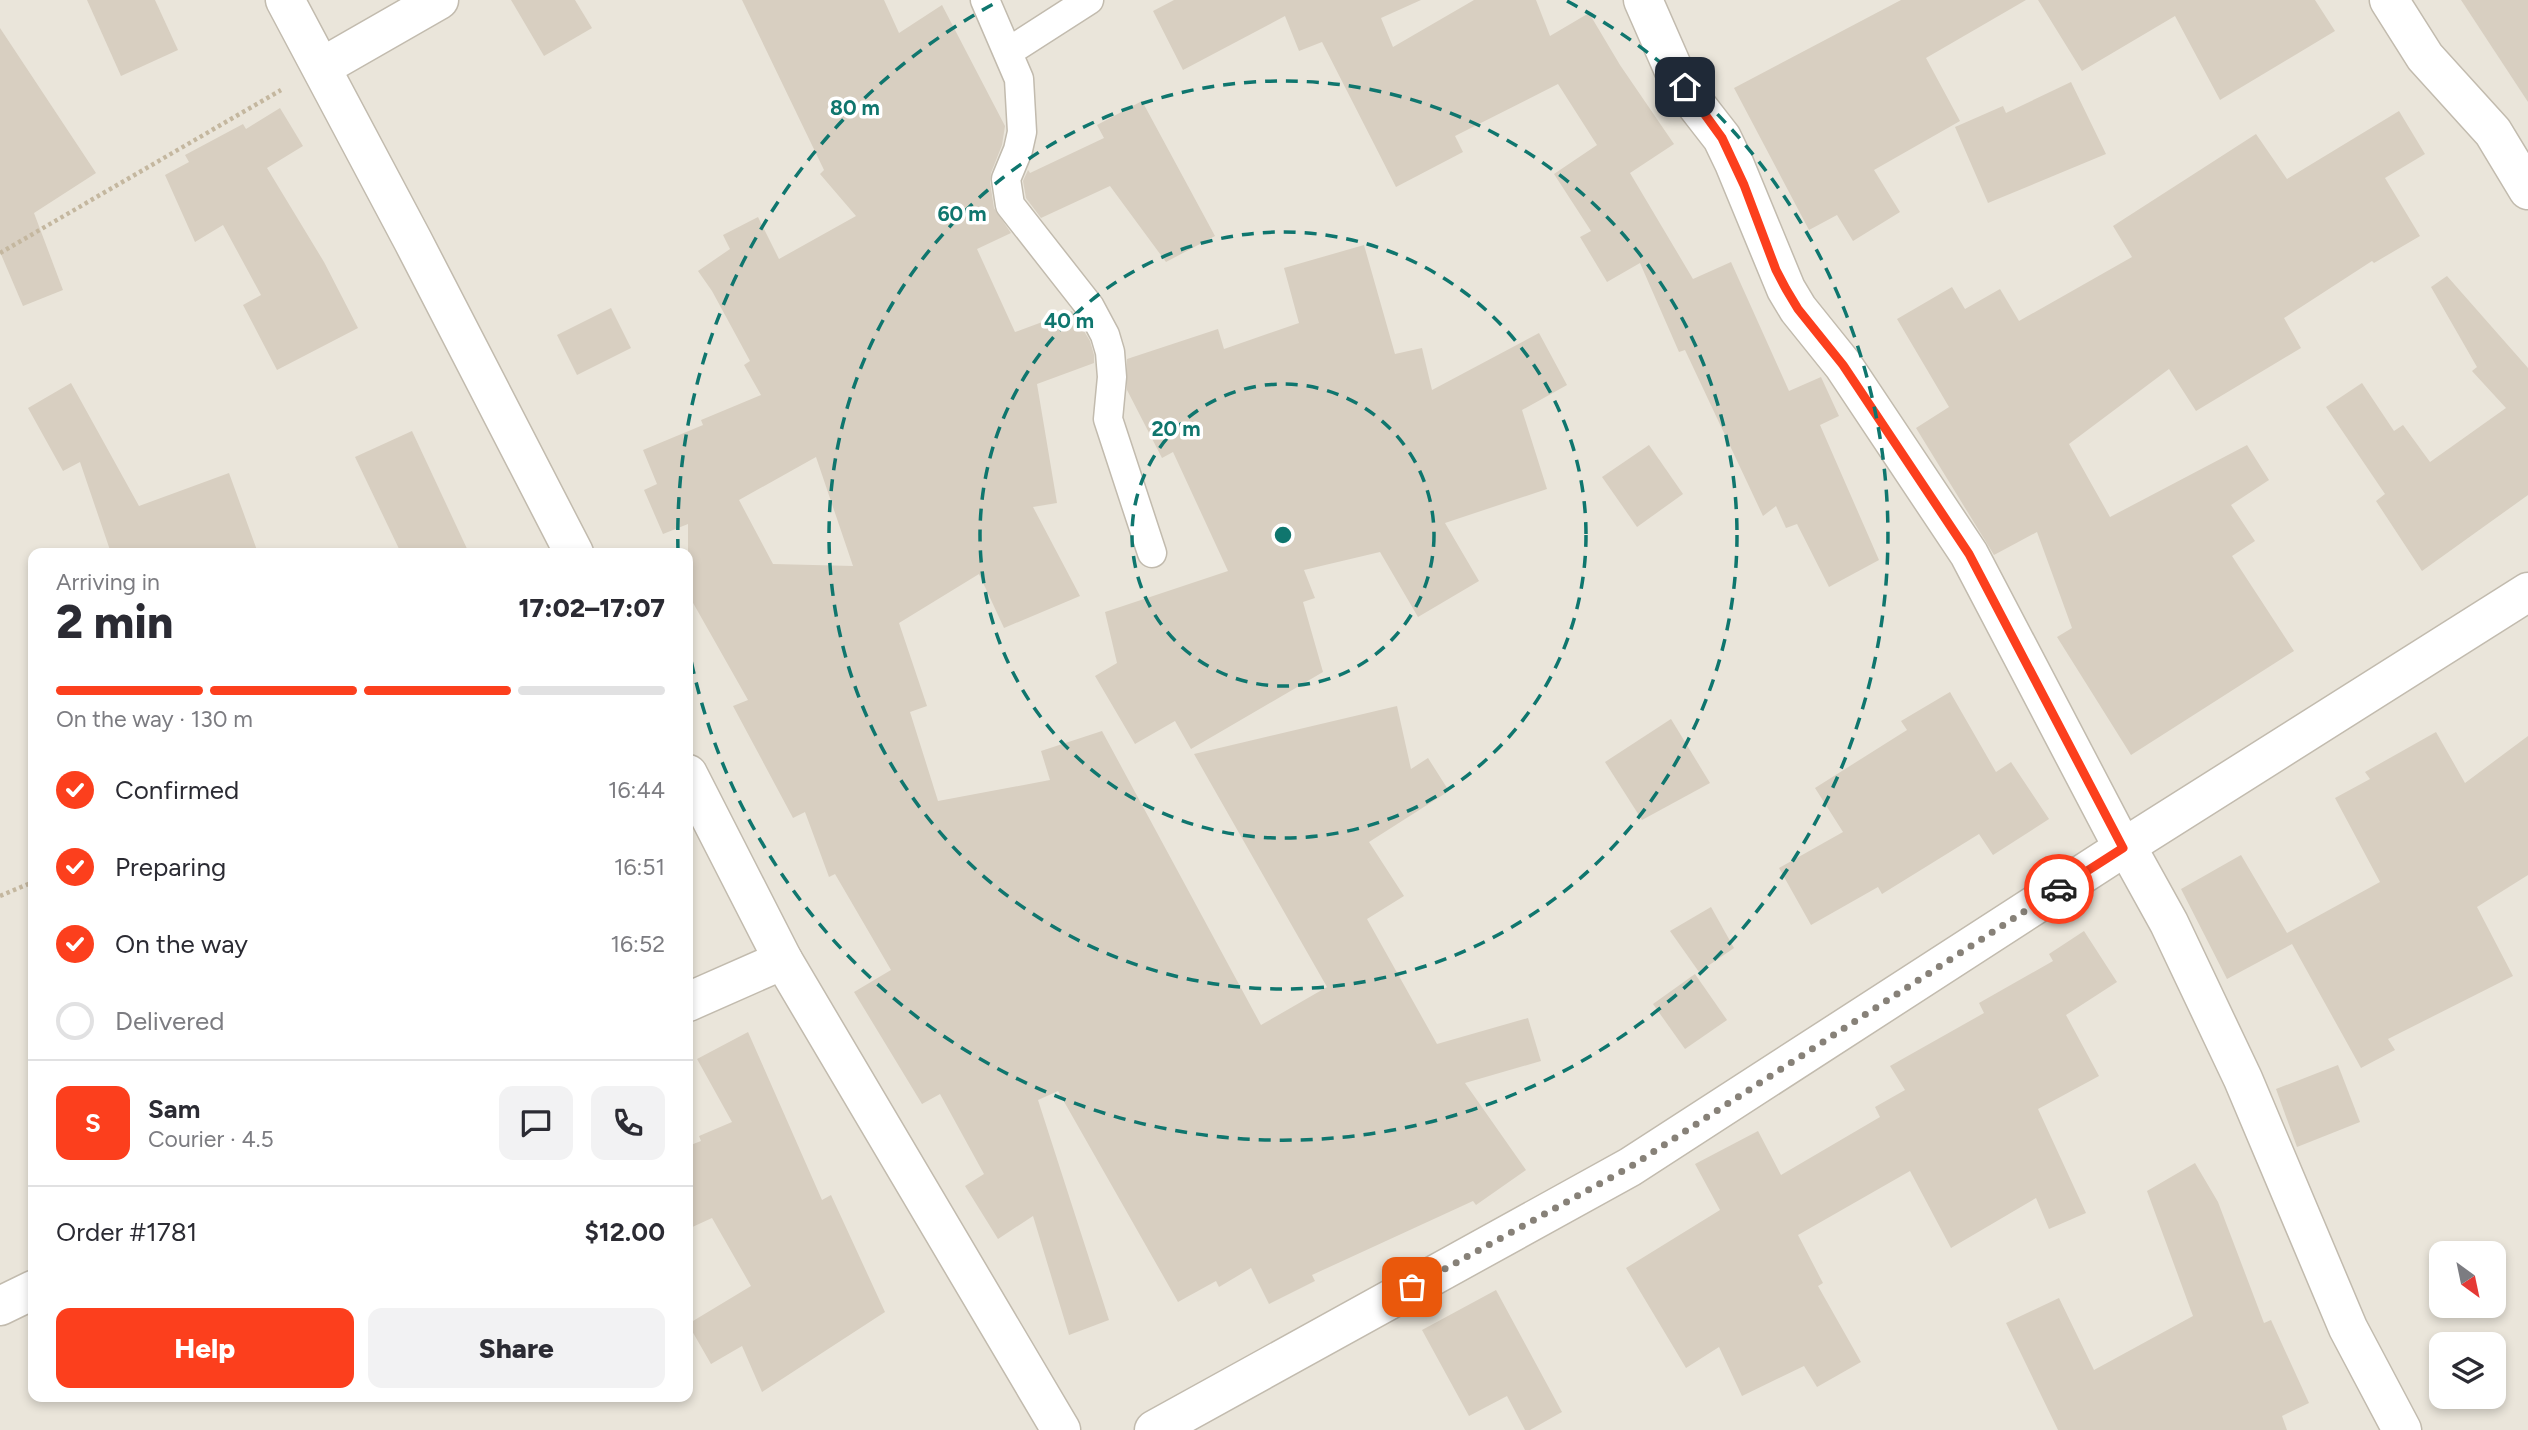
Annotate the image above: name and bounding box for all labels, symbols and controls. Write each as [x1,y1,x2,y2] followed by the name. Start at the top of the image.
[1655,57,1715,117] pin
[1666,68,1704,106] icon: home
[830,95,880,120] text: 80 m
[937,201,987,226] text: 60 m
[1044,308,1094,333] text: 40 m
[1151,416,1201,441] text: 20 m
[1271,523,1295,547] centre of rings
[56,568,160,596] text: Arriving in
[519,592,665,624] text: 17:02–17:07
[56,594,173,650] text: 2 min
[56,705,253,733] text: On the way · 130 m
[56,771,94,809] icon: check
[115,774,239,806] text: Confirmed
[608,776,665,804] text: 16:44
[56,848,94,886] icon: check
[115,851,226,883] text: Preparing
[614,853,665,881] text: 16:51
[2024,854,2094,924] courier
[2040,870,2078,908] icon: car
[56,925,94,963] icon: check
[115,928,248,960] text: On the way
[611,930,665,958] text: 16:52
[115,1005,224,1037] text: Delivered
[499,1086,573,1160] button: chat
[591,1086,665,1160] button: phone
[148,1093,200,1125] text: Sam
[85,1107,101,1139] text: S
[148,1125,274,1153] text: Courier · 4.5
[56,1216,197,1248] text: Order #1781
[584,1216,665,1248] text: $12.00
[2429,1241,2506,1318] north arrow
[2429,1241,2506,1409] map controls
[1382,1257,1442,1317] pin
[1393,1268,1431,1306] icon: bag
[56,1308,354,1388] button: Help
[368,1308,665,1388] button: Share
[2429,1332,2506,1409] button: layers

